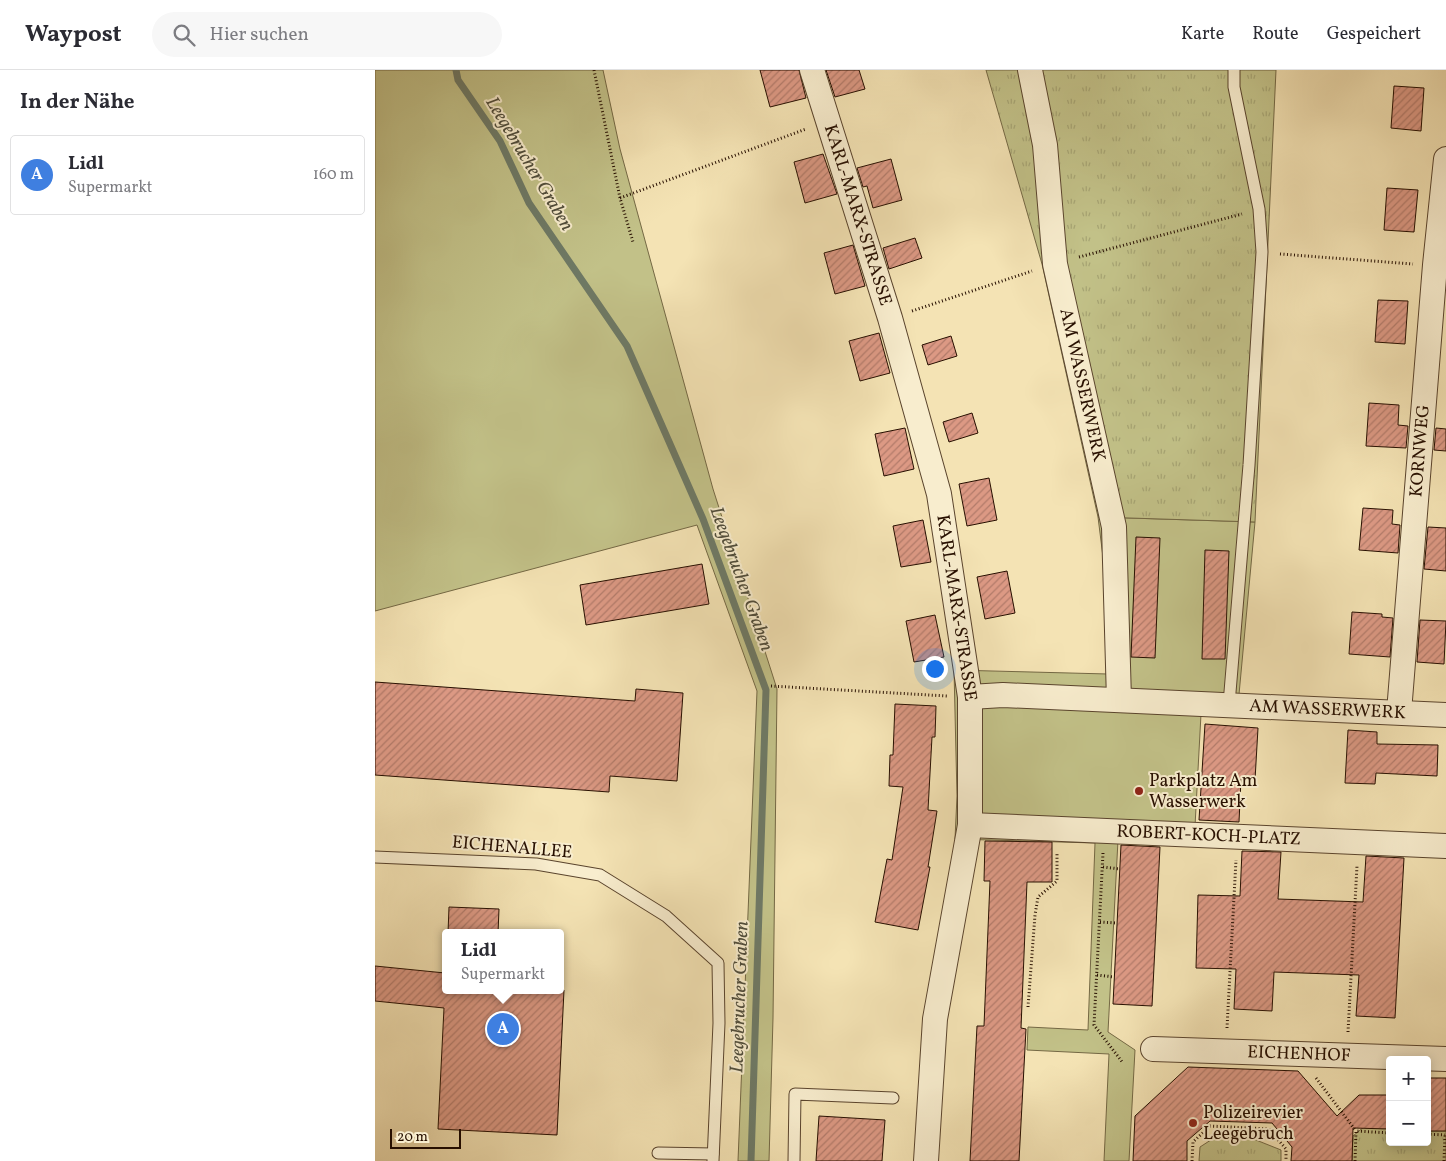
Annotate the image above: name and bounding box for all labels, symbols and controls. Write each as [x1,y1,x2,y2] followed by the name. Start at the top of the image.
[152,12,502,57] search box
[25,18,122,52] text: Waypost
[170,21,198,49] icon: search
[210,22,309,48] text: Hier suchen
[1181,22,1224,47] text: Karte
[1252,22,1299,47] text: Route
[1327,22,1421,47] text: Gespeichert
[20,88,135,117] text: In der Nähe
[479,92,579,236] water label: Leegebrucher Graben
[817,121,898,309] street label: KARL-MARX-STRASSE
[68,151,104,177] text: Lidl
[31,164,43,186] text: A
[313,164,354,186] text: 160 m
[68,177,152,199] text: Supermarkt
[1053,306,1112,464] street label: AM WASSERWERK
[1404,404,1436,498] street label: KORNWEG
[703,503,779,655] water label: Leegebrucher Graben
[930,513,983,703] street label: KARL-MARX-STRASSE
[922,656,948,682] your location
[1249,694,1406,726] street label: AM WASSERWERK
[1149,769,1258,815] place label: Parkplatz Am Wasserwerk
[1133,785,1145,797] marker: Parkplatz Am Wasserwerk
[1116,819,1302,852] street label: ROBERT-KOCH-PLATZ
[451,830,573,866] street label: EICHENALLEE
[724,920,756,1074] water label: Leegebrucher Graben
[442,929,564,994] popup
[461,938,497,964] text: Lidl
[461,964,545,986] text: Supermarkt
[487,1010,519,1048] pin: A
[1247,1040,1351,1068] street label: EICHENHOF
[1386,1056,1431,1146] map controls
[1386,1056,1431,1101] button: +
[1203,1101,1304,1147] place label: Polizeirevier Leegebruch
[1386,1101,1431,1146] button: −
[1187,1117,1199,1129] marker: Polizeirevier Leegebruch
[390,1126,461,1149] scale bar
[397,1128,428,1147] text: 20 m

